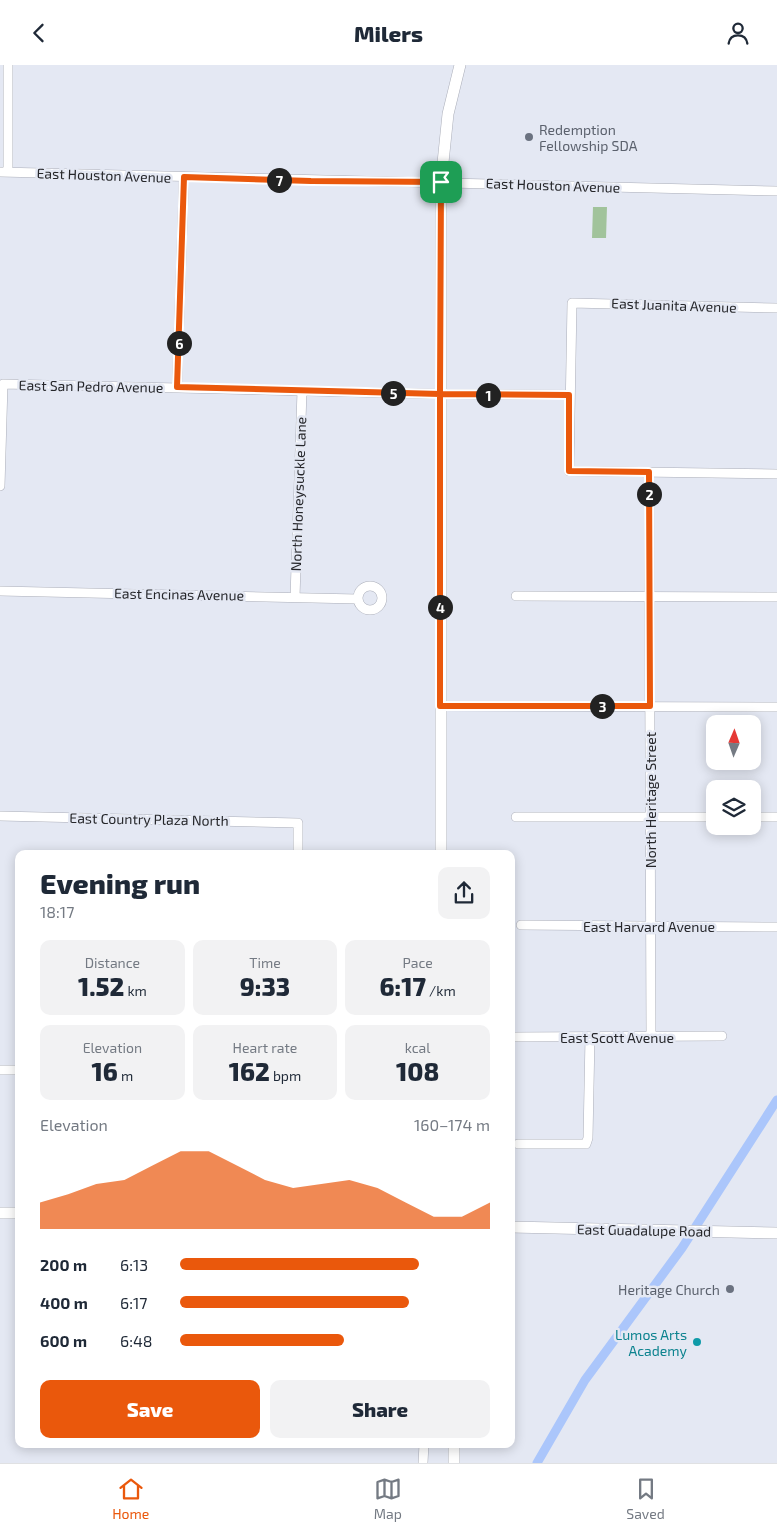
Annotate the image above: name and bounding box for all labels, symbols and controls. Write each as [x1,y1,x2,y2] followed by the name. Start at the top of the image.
[25,19,53,47] icon: back
[724,19,752,47] icon: person
[354,20,423,46] text: Milers
[539,121,638,154] place label: Redemption Fellowship SDA
[523,131,535,143] marker: Redemption Fellowship SDA
[420,161,462,203] pin
[36,164,172,186] street label: East Houston Avenue
[266,167,292,193] pin: 7
[427,168,455,196] icon: arrive
[276,172,283,189] text: 7
[485,174,621,196] street label: East Houston Avenue
[611,294,737,316] street label: East Juanita Avenue
[166,331,192,355] pin: 6
[175,335,184,352] text: 6
[19,376,163,396] street label: East San Pedro Avenue
[380,381,406,405] pin: 5
[476,383,500,407] pin: 1
[390,385,397,402] text: 5
[485,387,492,404] text: 1
[287,416,309,572] street label: North Honeysuckle Lane
[636,481,662,507] pin: 2
[645,486,654,503] text: 2
[114,584,244,604] street label: East Encinas Avenue
[428,595,452,619] pin: 4
[436,599,445,616] text: 4
[590,693,614,719] pin: 3
[599,698,606,715] text: 3
[706,715,761,770] north arrow
[706,715,761,835] map controls
[642,732,659,868] street label: North Heritage Street
[706,780,761,835] button: layers
[69,809,229,829] street label: East Country Plaza North
[40,866,200,900] text: Evening run
[438,867,490,919] button: share
[40,902,74,921] text: 18:17
[583,918,715,935] street label: East Harvard Avenue
[85,954,140,971] text: Distance
[249,954,281,971] text: Time
[403,954,433,971] text: Pace
[78,971,124,1001] text: 1.52
[240,971,290,1001] text: 9:33
[380,971,426,1001] text: 6:17
[124,982,147,999] text: km
[426,982,456,999] text: /km
[560,1029,674,1046] street label: East Scott Avenue
[83,1039,142,1056] text: Elevation
[233,1039,297,1056] text: Heart rate
[405,1039,430,1056] text: kcal
[91,1056,118,1086] text: 16
[229,1056,270,1086] text: 162
[396,1056,439,1086] text: 108
[118,1067,133,1084] text: m
[270,1067,301,1084] text: bpm
[40,1115,108,1134] text: Elevation
[414,1115,490,1134] text: 160–174 m
[577,1220,711,1240] street label: East Guadalupe Road
[40,1255,87,1274] text: 200 m
[120,1255,148,1274] text: 6:13
[618,1281,720,1298] place label: Heritage Church
[724,1283,736,1295] marker: Heritage Church
[40,1293,88,1312] text: 400 m
[120,1293,148,1312] text: 6:17
[615,1326,688,1359] place label: Lumos Arts Academy
[40,1331,87,1350] text: 600 m
[120,1331,152,1350] text: 6:48
[691,1336,703,1348] marker: Lumos Arts Academy
[40,1380,260,1438] button: Save
[270,1380,490,1438] button: Share
[112,1475,149,1522] tab: Home
[374,1475,402,1522] tab: Map
[626,1475,665,1522] tab: Saved

